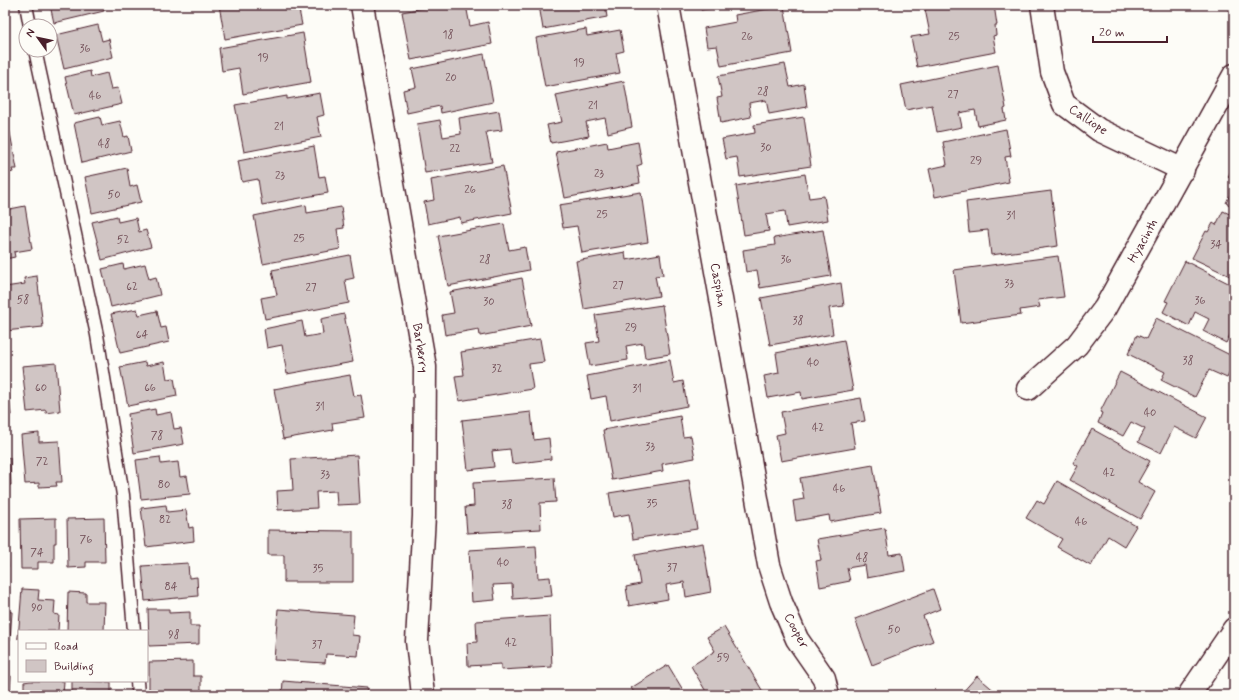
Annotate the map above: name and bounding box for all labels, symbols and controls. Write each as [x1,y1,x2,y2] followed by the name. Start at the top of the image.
[18,18,58,58] north arrow
[1093,18,1167,44] scale bar
[1099,25,1125,41] text: 20 m
[23,26,38,40] text: N
[443,28,453,42] house number: 18
[741,30,753,44] house number: 26
[948,30,960,44] house number: 25
[79,42,91,56] house number: 36
[257,51,269,65] house number: 19
[573,56,585,70] house number: 19
[445,71,457,85] house number: 20
[757,85,769,99] house number: 28
[948,88,959,102] house number: 27
[89,89,101,103] house number: 46
[588,99,598,113] house number: 21
[1065,101,1111,139] street label: Calliope
[274,120,284,134] house number: 21
[98,137,110,151] house number: 48
[760,141,772,155] house number: 30
[449,142,461,156] house number: 22
[970,154,982,168] house number: 29
[594,167,604,181] house number: 23
[275,169,285,183] house number: 23
[464,183,476,197] house number: 26
[108,188,120,202] house number: 50
[596,208,608,222] house number: 25
[1006,209,1016,223] house number: 31
[1124,216,1162,266] street label: Hyacinth
[293,232,305,246] house number: 25
[117,233,129,247] house number: 52
[1210,238,1222,252] house number: 34
[479,253,491,267] house number: 28
[780,253,792,267] house number: 36
[706,262,730,308] street label: Caspian
[1004,277,1014,291] house number: 33
[613,279,624,293] house number: 27
[126,280,138,294] house number: 62
[306,281,317,295] house number: 27
[17,293,29,307] house number: 58
[1194,294,1206,308] house number: 36
[483,295,495,309] house number: 30
[793,314,804,328] house number: 38
[625,321,637,335] house number: 29
[408,322,432,374] street label: Barberry
[136,328,148,342] house number: 64
[1183,354,1194,368] house number: 38
[807,356,819,370] house number: 40
[492,362,503,376] house number: 32
[35,381,47,395] house number: 60
[144,381,156,395] house number: 66
[632,382,642,396] house number: 31
[315,400,325,414] house number: 31
[1144,406,1156,420] house number: 40
[812,421,824,435] house number: 42
[151,429,163,443] house number: 78
[645,440,655,454] house number: 33
[36,455,48,469] house number: 72
[1103,466,1115,480] house number: 42
[320,468,330,482] house number: 33
[158,478,170,492] house number: 80
[833,482,845,496] house number: 46
[647,497,658,511] house number: 35
[502,498,513,512] house number: 38
[159,513,171,527] house number: 82
[1075,515,1087,529] house number: 46
[80,533,92,547] house number: 76
[30,546,44,560] house number: 74
[856,551,868,565] house number: 48
[497,556,509,570] house number: 40
[667,561,678,575] house number: 37
[313,562,324,576] house number: 35
[165,580,178,594] house number: 84
[31,601,43,615] house number: 90
[780,610,813,652] street label: Cooper
[888,623,900,637] house number: 50
[168,628,180,642] house number: 98
[18,630,148,682] legend
[505,636,517,650] house number: 42
[312,638,323,652] house number: 37
[54,639,78,655] text: Road
[716,651,730,665] house number: 59
[54,659,94,676] text: Building

